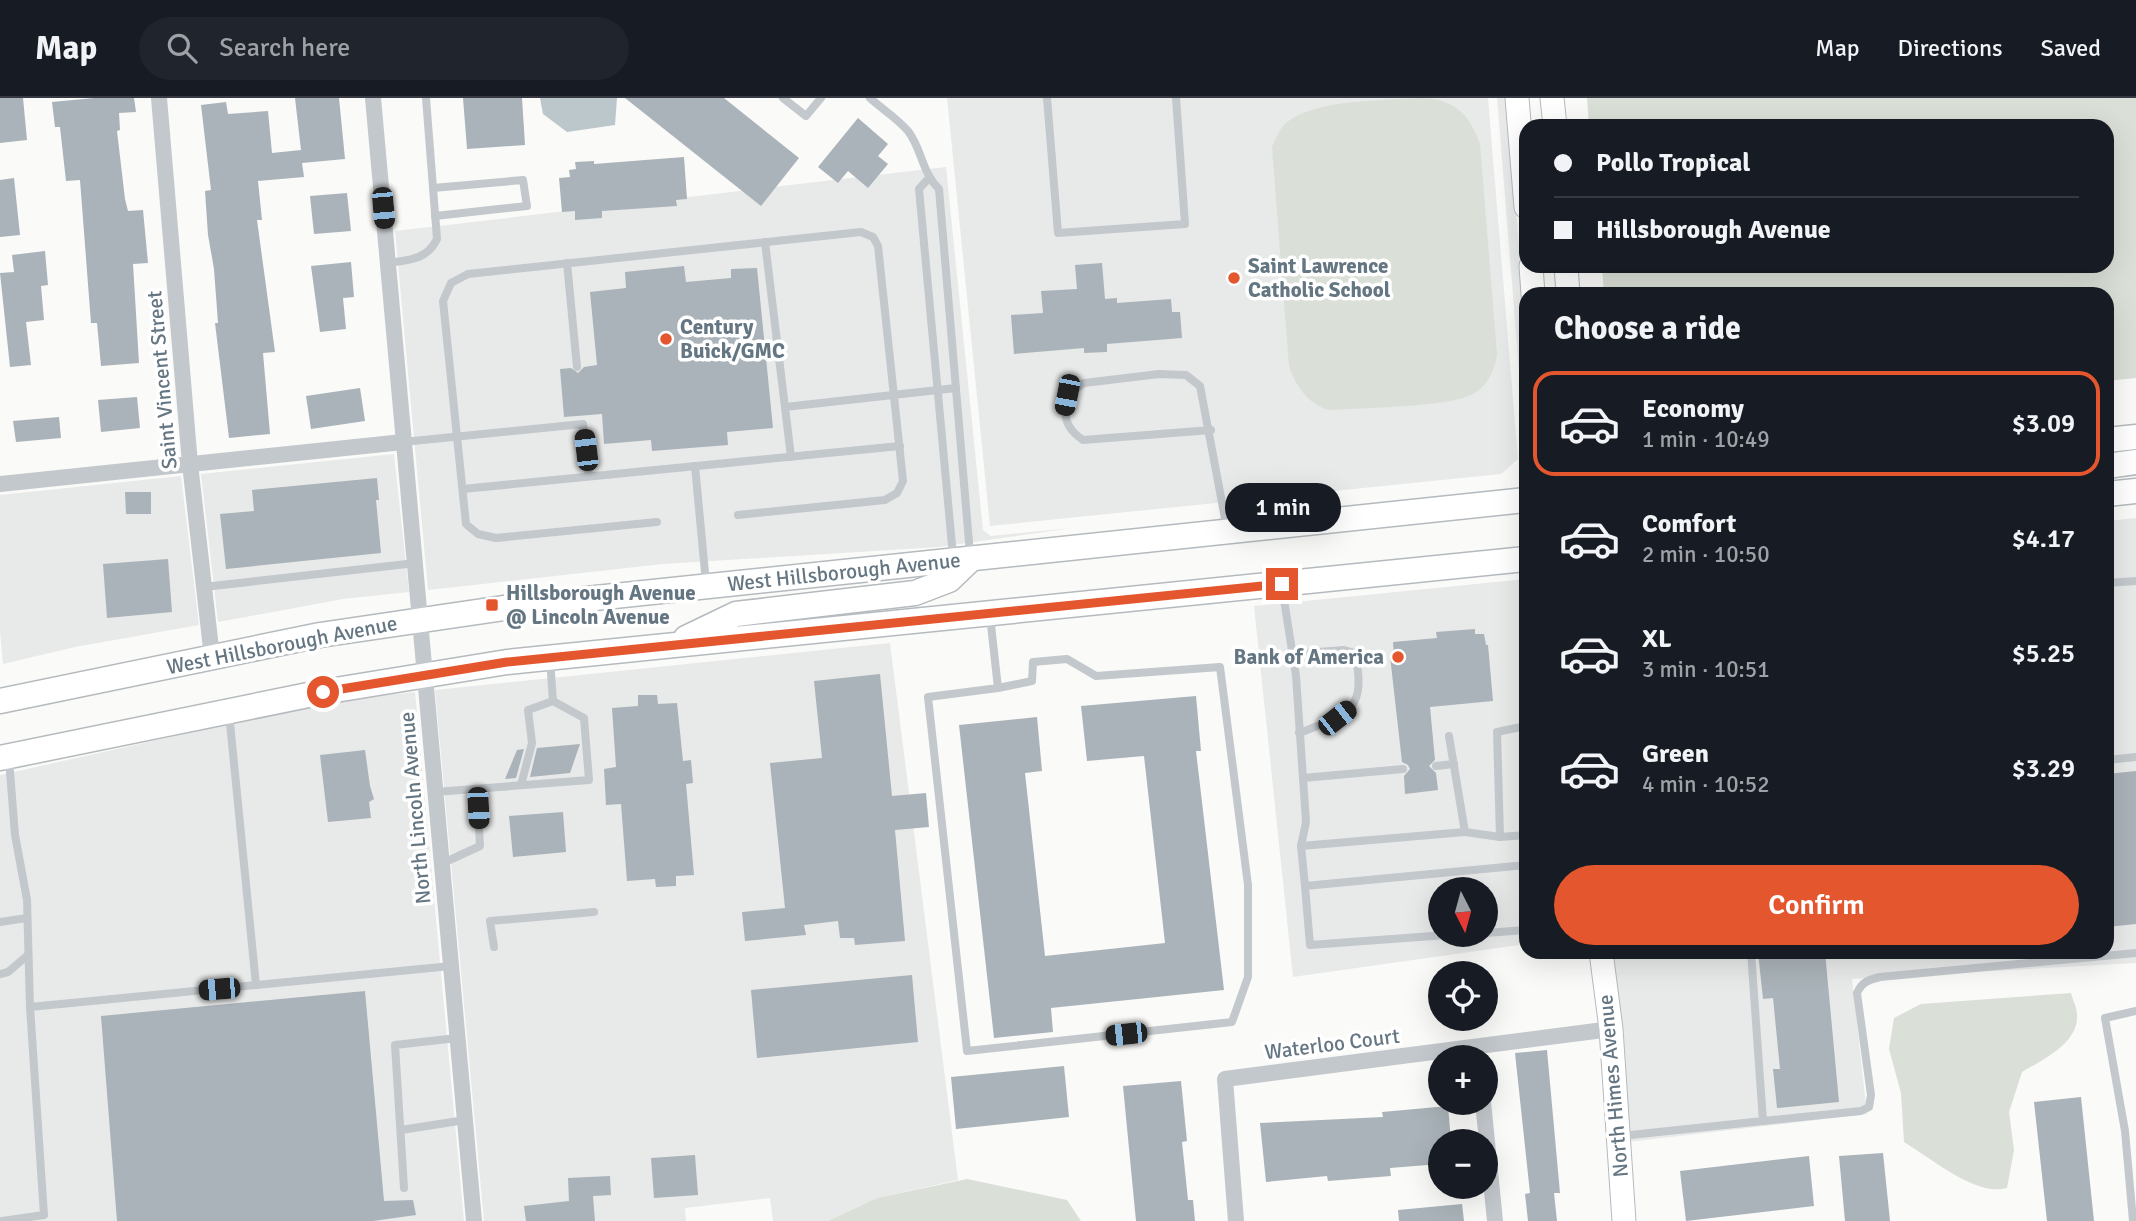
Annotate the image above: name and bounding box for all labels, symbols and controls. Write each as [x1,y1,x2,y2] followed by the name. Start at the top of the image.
[139,17,629,80] search box
[35,28,97,69] text: Map
[163,29,201,67] icon: search
[219,32,350,64] text: Search here
[1815,33,1860,63] text: Map
[1898,33,2003,63] text: Directions
[2041,33,2101,63] text: Saved
[1596,147,1750,179] text: Pollo Tropical
[371,186,396,230] car
[1596,214,1831,246] text: Hillsborough Avenue
[1248,253,1391,303] place label: Saint Lawrence Catholic School
[1226,270,1242,286] marker: Saint Lawrence Catholic School
[141,290,183,470] street label: Saint Vincent Street
[1554,309,1741,348] text: Choose a ride
[680,314,785,364] place label: Century Buick/GMC
[658,331,674,347] marker: Century Buick/GMC
[1053,372,1082,418] car
[1558,392,1621,455] icon: car
[1642,393,1744,425] text: Economy
[2012,408,2075,440] text: $3.09
[1642,425,1770,454] text: 1 min · 10:49
[574,428,599,472] car
[1224,482,1340,532] callout: 1 min
[1255,493,1311,522] text: 1 min
[1558,507,1621,570] icon: car
[1642,508,1736,540] text: Comfort
[2012,523,2075,555] text: $4.17
[1642,540,1770,569] text: 2 min · 10:50
[726,547,962,597] street label: West Hillsborough Avenue
[1266,568,1298,600] route end
[506,580,696,630] place label: Hillsborough Avenue @ Lincoln Avenue
[484,597,500,613] marker: Hillsborough Avenue @ Lincoln Avenue
[164,610,400,680] street label: West Hillsborough Avenue
[1558,622,1621,685] icon: car
[1642,623,1672,655] text: XL
[2012,638,2075,670] text: $5.25
[1234,644,1384,670] place label: Bank of America
[1390,649,1406,665] marker: Bank of America
[1642,655,1770,684] text: 3 min · 10:51
[307,676,339,708] route start
[1314,697,1361,739] car
[394,711,436,905] street label: North Lincoln Avenue
[1558,737,1621,800] icon: car
[1642,738,1709,770] text: Green
[2012,753,2075,785] text: $3.29
[1642,770,1770,799] text: 4 min · 10:52
[467,786,490,830] car
[1554,865,2079,945] button: Confirm
[1428,877,1498,947] north arrow
[1428,877,1498,1199] map controls
[1428,961,1498,1031] button: locate
[198,977,241,1001] car
[1592,994,1634,1178] street label: North Himes Avenue
[1105,1021,1148,1047] car
[1263,1023,1401,1065] street label: Waterloo Court
[1428,1045,1498,1115] button: +
[1428,1129,1498,1199] button: −

